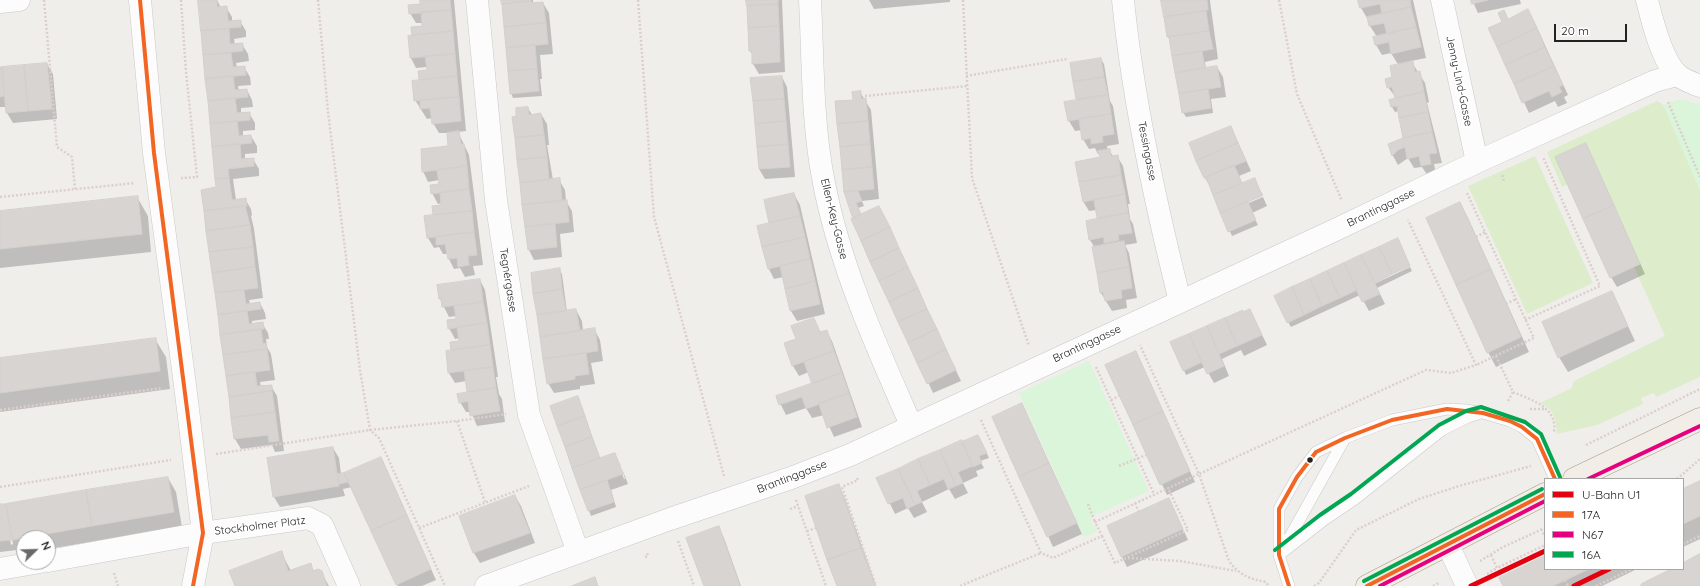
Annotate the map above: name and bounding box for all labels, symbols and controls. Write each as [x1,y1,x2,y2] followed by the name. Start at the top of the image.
[1556,16,1629,42] scale bar
[1561,23,1589,38] text: 20 m
[1443,35,1475,127] street label: Jenny-Lind-Gasse
[1135,120,1159,182] street label: Tessingasse
[818,177,850,261] street label: Ellen-Key-Gasse
[1345,186,1417,230] street label: Brantinggasse
[496,247,520,313] street label: Tegnérgasse
[1051,322,1123,366] street label: Brantinggasse
[1305,455,1315,465] unlabelled marker
[755,458,829,496] street label: Brantinggasse
[1544,478,1684,570] legend
[1582,487,1640,502] text: U-Bahn U1
[1582,507,1600,522] text: 17A
[214,514,306,538] street label: Stockholmer Platz
[1582,527,1603,542] text: N67
[16,530,56,570] north arrow
[38,539,54,552] text: N
[1582,547,1601,562] text: 16A

